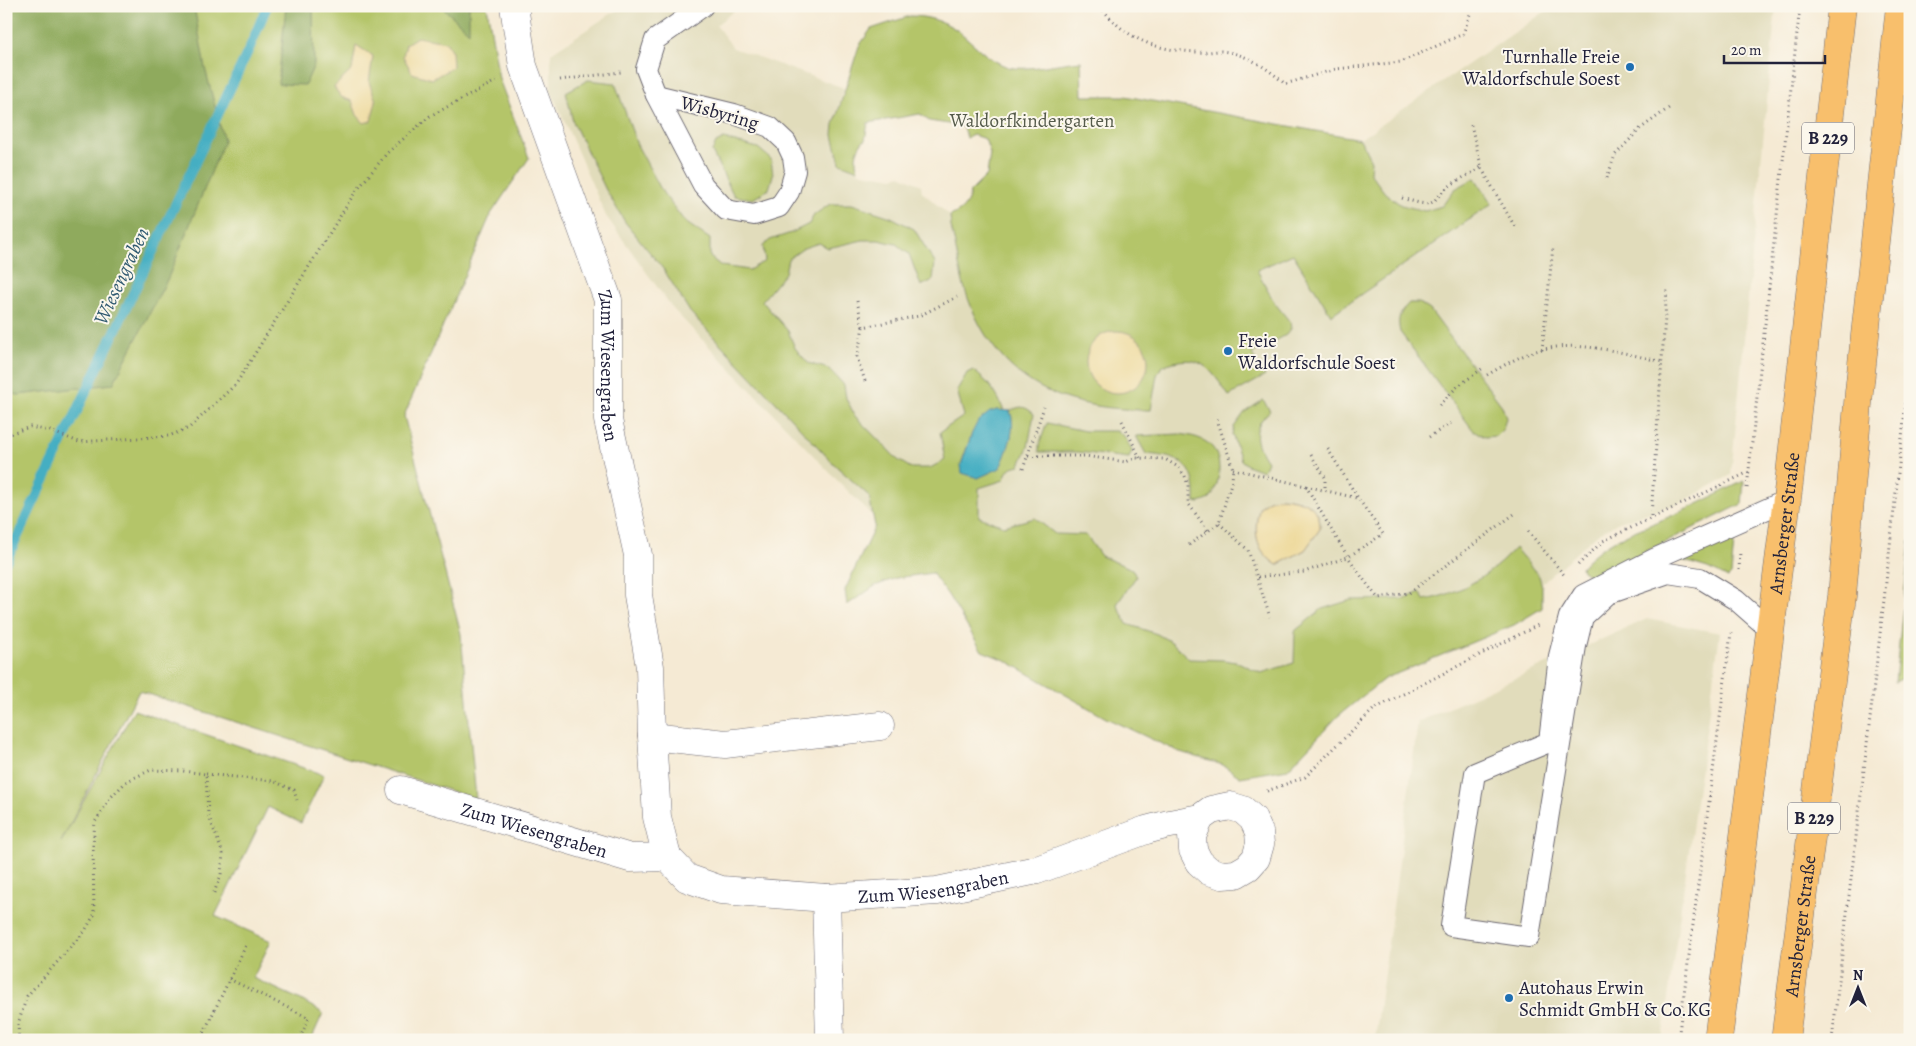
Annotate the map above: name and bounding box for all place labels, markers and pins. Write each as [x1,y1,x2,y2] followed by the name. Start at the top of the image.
[1462,44,1620,92] place label: Turnhalle Freie Waldorfschule Soest
[1624,61,1636,73] marker: Turnhalle Freie Waldorfschule Soest
[1237,328,1396,376] place label: Freie Waldorfschule Soest
[1222,345,1234,357] marker: Freie Waldorfschule Soest
[1518,975,1711,1023] place label: Autohaus Erwin Schmidt GmbH & Co.KG
[1503,992,1515,1004] marker: Autohaus Erwin Schmidt GmbH & Co.KG

